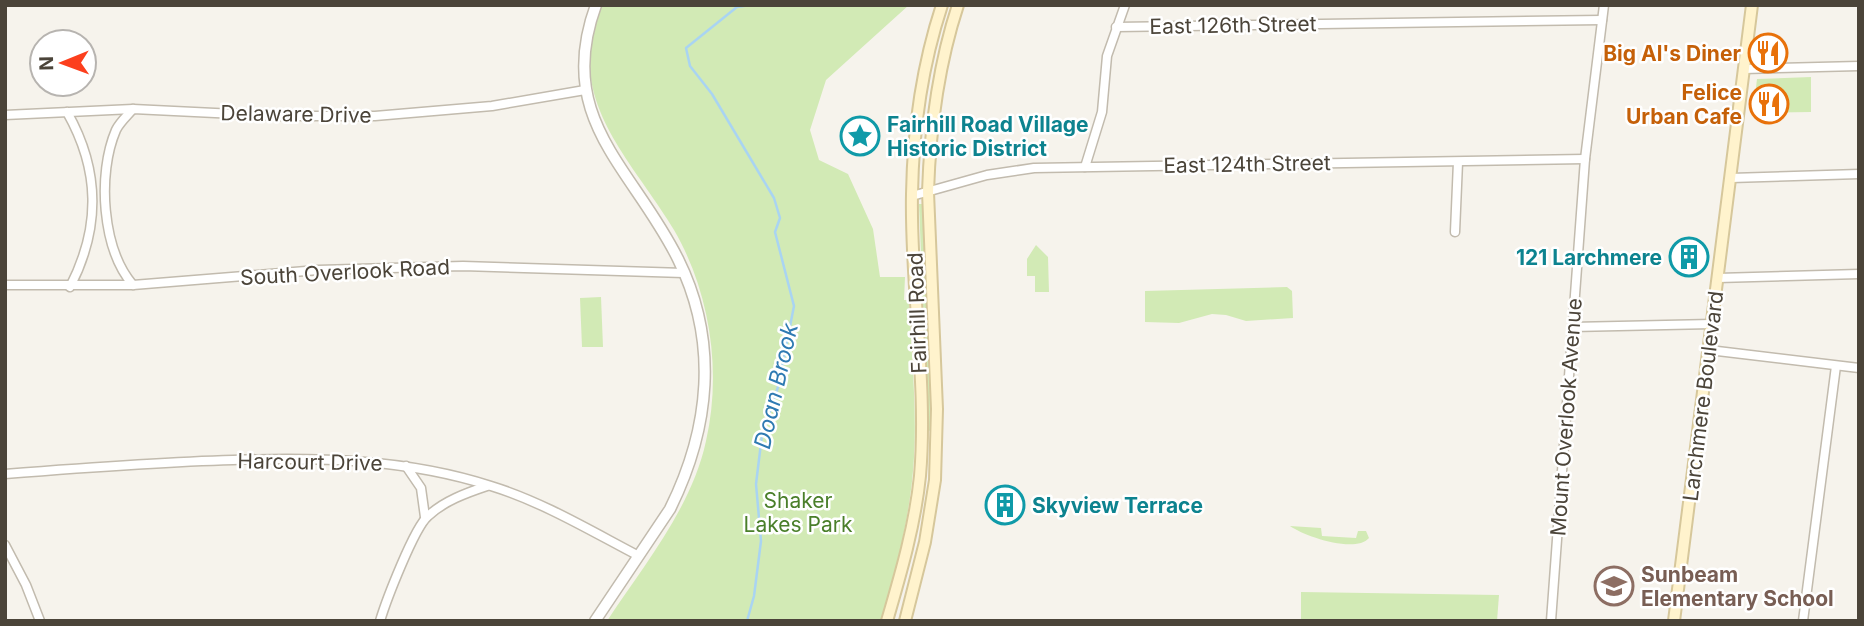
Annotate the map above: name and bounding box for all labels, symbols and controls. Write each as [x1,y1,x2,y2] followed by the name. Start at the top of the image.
[1149,11,1317,39] street label: East 126th Street
[28,28,98,98] north arrow
[1747,32,1789,74] restaurant icon: Big Al's Diner
[1603,41,1741,66] place label: Big Al's Diner
[35,56,58,71] text: N
[1626,80,1742,129] place label: Felice Urban Cafe
[1748,83,1790,125] restaurant icon: Felice Urban Cafe
[220,100,372,128] street label: Delaware Drive
[887,112,1089,161] place label: Fairhill Road Village Historic District
[839,115,881,157] place icon: Fairhill Road Village Historic District
[1163,150,1331,178] street label: East 124th Street
[1668,236,1710,278] building icon: 121 Larchmere
[1516,245,1662,270] place label: 121 Larchmere
[902,252,932,374] street label: Fairhill Road
[240,254,450,290] street label: South Overlook Road
[1678,289,1728,503] street label: Larchmere Boulevard
[1545,297,1587,537] street label: Mount Overlook Avenue
[748,320,804,452] water label: Doan Brook
[237,448,383,476] street label: Harcourt Drive
[984,484,1026,526] building icon: Skyview Terrace
[744,488,853,537] park label: Shaker Lakes Park
[1032,493,1203,518] place label: Skyview Terrace
[1641,562,1834,611] place label: Sunbeam Elementary School
[1593,565,1635,607] school or university icon: Sunbeam Elementary School

